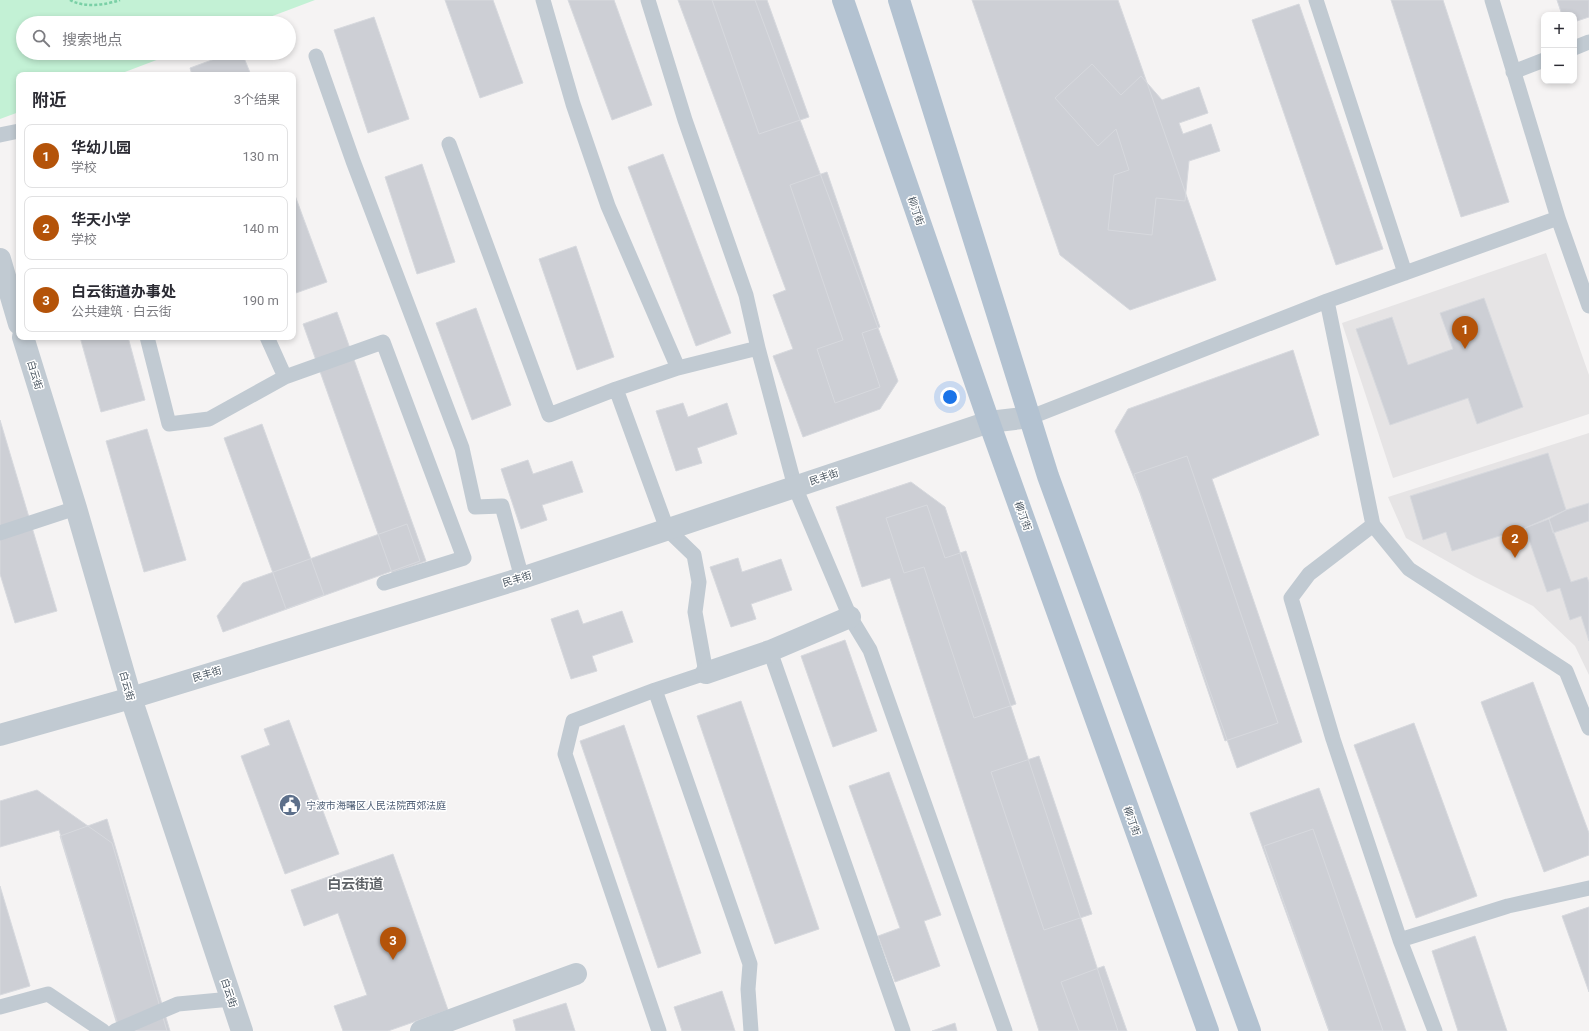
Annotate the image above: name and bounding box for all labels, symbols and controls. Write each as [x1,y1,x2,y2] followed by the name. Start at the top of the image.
[1541,12,1577,84] map controls
[1541,12,1577,48] button: +
[16,16,296,60] search box
[30,27,52,49] icon: search
[62,31,122,49] text: 搜索地点
[1541,48,1577,84] button: −
[32,90,66,110] text: 附近
[234,92,280,107] text: 3个结果
[71,139,131,157] text: 华幼儿园
[42,149,50,164] text: 1
[242,149,279,164] text: 130 m
[71,160,97,175] text: 学校
[906,195,926,227] street label: 柳汀街
[71,211,131,229] text: 华天小学
[42,221,50,236] text: 2
[242,221,279,236] text: 140 m
[71,232,97,247] text: 学校
[71,283,176,301] text: 白云街道办事处
[42,293,50,308] text: 3
[242,293,279,308] text: 190 m
[71,304,172,319] text: 公共建筑 · 白云街
[1452,316,1478,349] pin: 1
[25,359,45,391] street label: 白云街
[940,387,960,407] your location
[808,467,840,487] street label: 民丰街
[1013,500,1033,532] street label: 柳汀街
[1502,525,1528,558] pin: 2
[501,569,533,589] street label: 民丰街
[191,664,223,684] street label: 民丰街
[118,670,136,702] street label: 白云街
[277,792,303,818] public building icon: 宁波市海曙区人民法院西郊法庭
[306,800,446,811] place label: 宁波市海曙区人民法院西郊法庭
[1122,805,1142,837] street label: 柳汀街
[327,876,383,892] district label: 白云街道
[380,927,406,960] pin: 3
[219,977,239,1009] street label: 白云街

